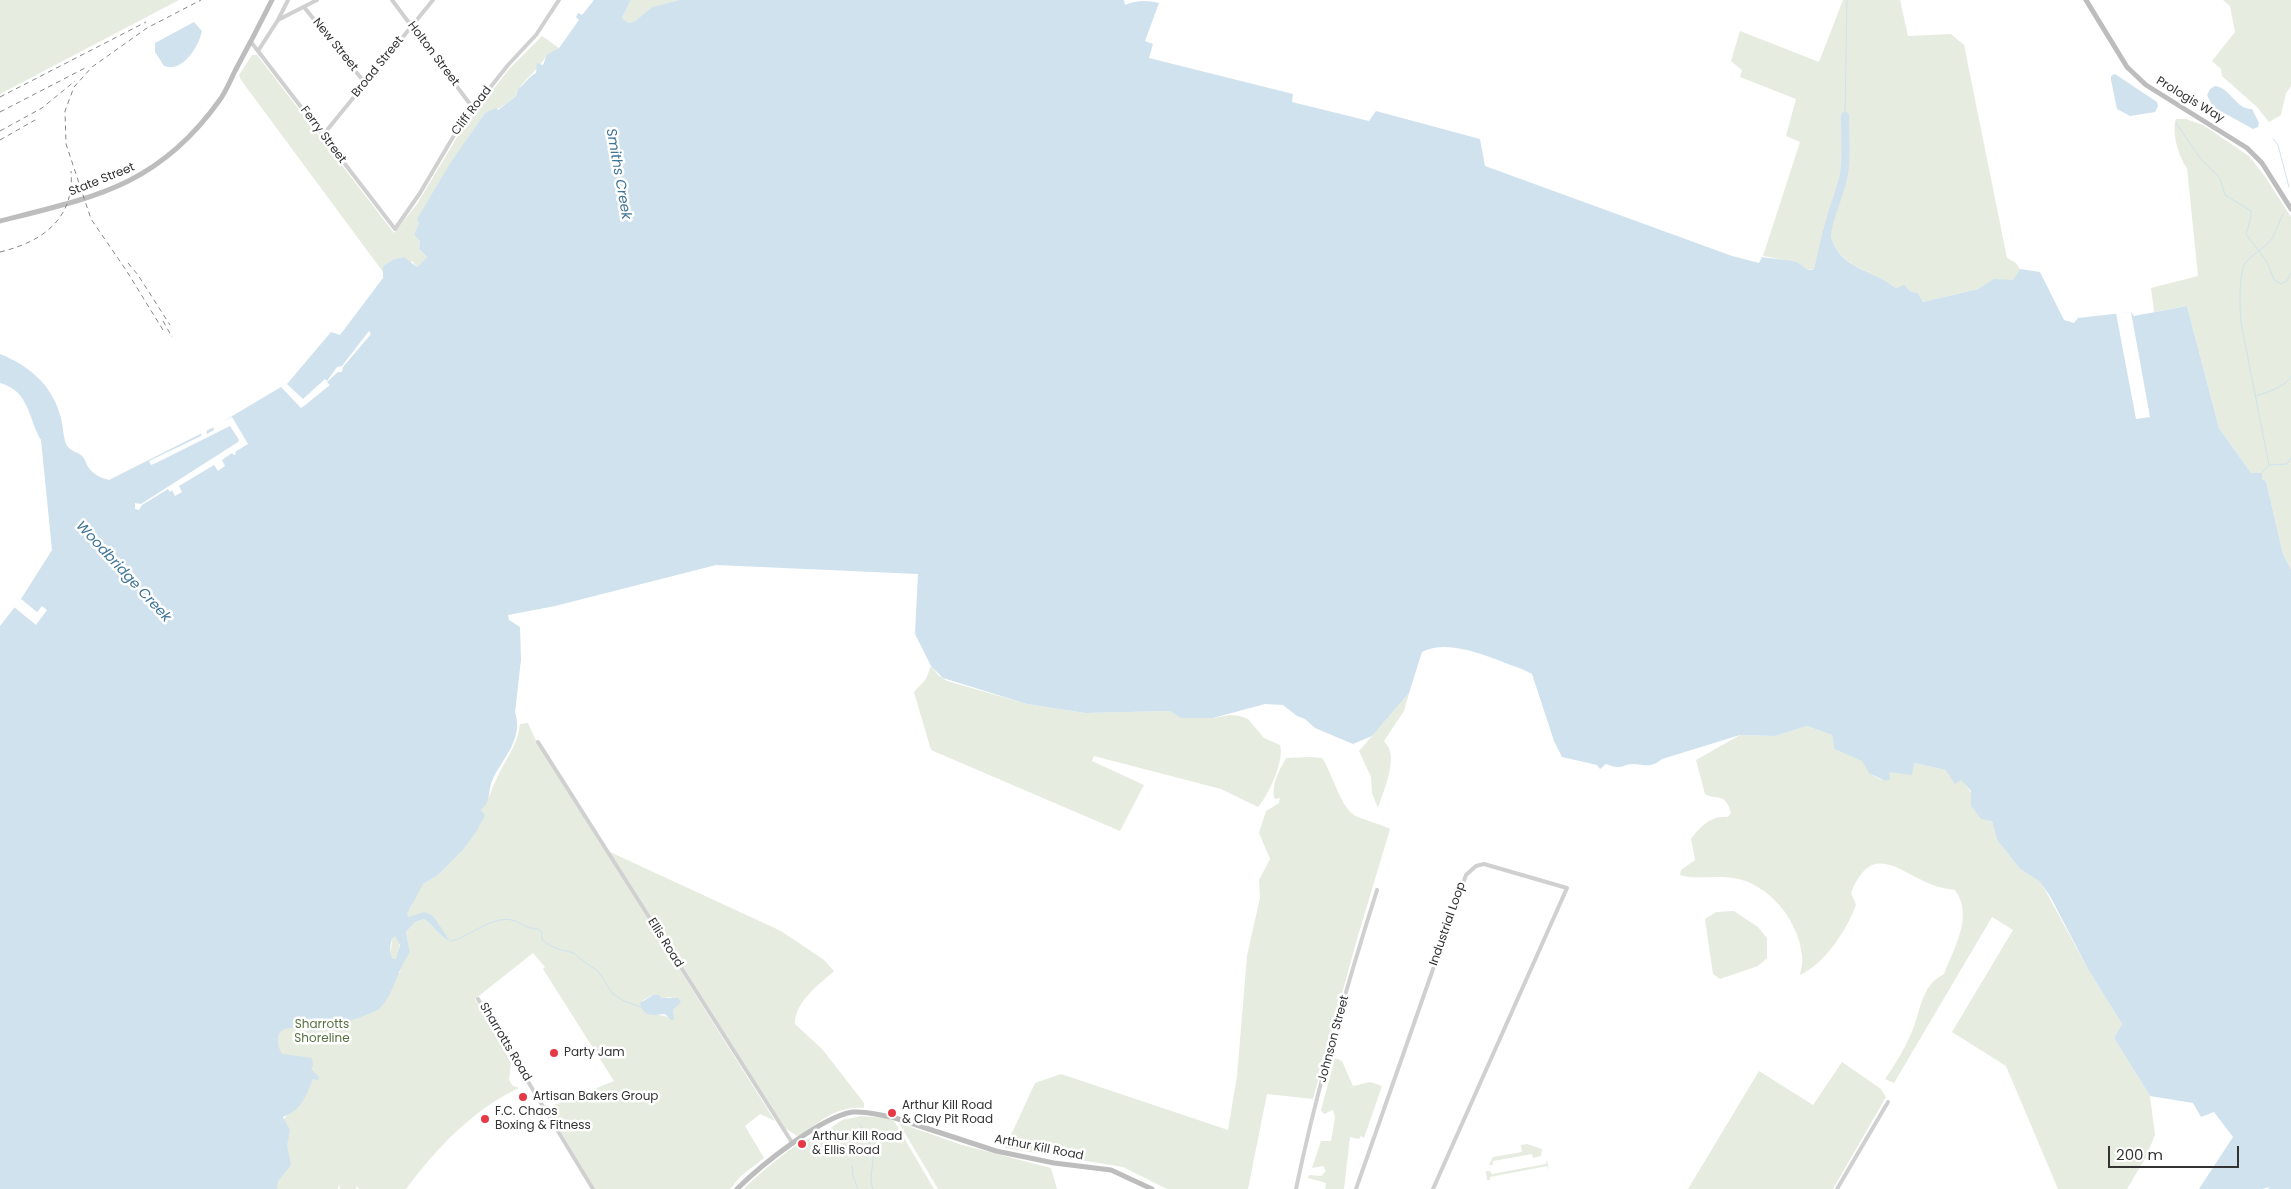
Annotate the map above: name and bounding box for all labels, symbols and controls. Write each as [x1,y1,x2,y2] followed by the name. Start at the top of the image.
[309,16,361,74] street label: New Street
[404,19,462,89] street label: Holton Street
[349,34,407,100] street label: Broad Street
[2153,74,2227,126] street label: Prologis Way
[449,84,495,138] street label: Cliff Road
[297,104,349,166] street label: Ferry Street
[602,127,634,221] water label: Smiths Creek
[67,160,137,200] street label: State Street
[72,518,174,626] water label: Woodbridge Creek
[1427,880,1469,968] street label: Industrial Loop
[644,916,686,970] street label: Ellis Road
[1315,994,1353,1084] street label: Johnson Street
[476,1000,534,1084] street label: Sharrotts Road
[294,1018,350,1046] park label: Sharrotts Shoreline
[564,1046,625,1060] place label: Party Jam
[548,1047,560,1059] marker: Party Jam
[533,1090,658,1104] place label: Artisan Bakers Group
[517,1091,529,1103] marker: Artisan Bakers Group
[902,1099,993,1127] place label: Arthur Kill Road & Clay Pit Road
[495,1105,591,1133] place label: F.C. Chaos Boxing & Fitness
[886,1107,898,1119] marker: Arthur Kill Road & Clay Pit Road
[479,1113,491,1125] marker: F.C. Chaos Boxing & Fitness
[812,1130,902,1158] place label: Arthur Kill Road & Ellis Road
[993,1132,1085,1164] street label: Arthur Kill Road
[2111,1136,2242,1168] scale bar
[796,1138,808,1150] marker: Arthur Kill Road & Ellis Road
[2116,1144,2163,1165] text: 200 m

